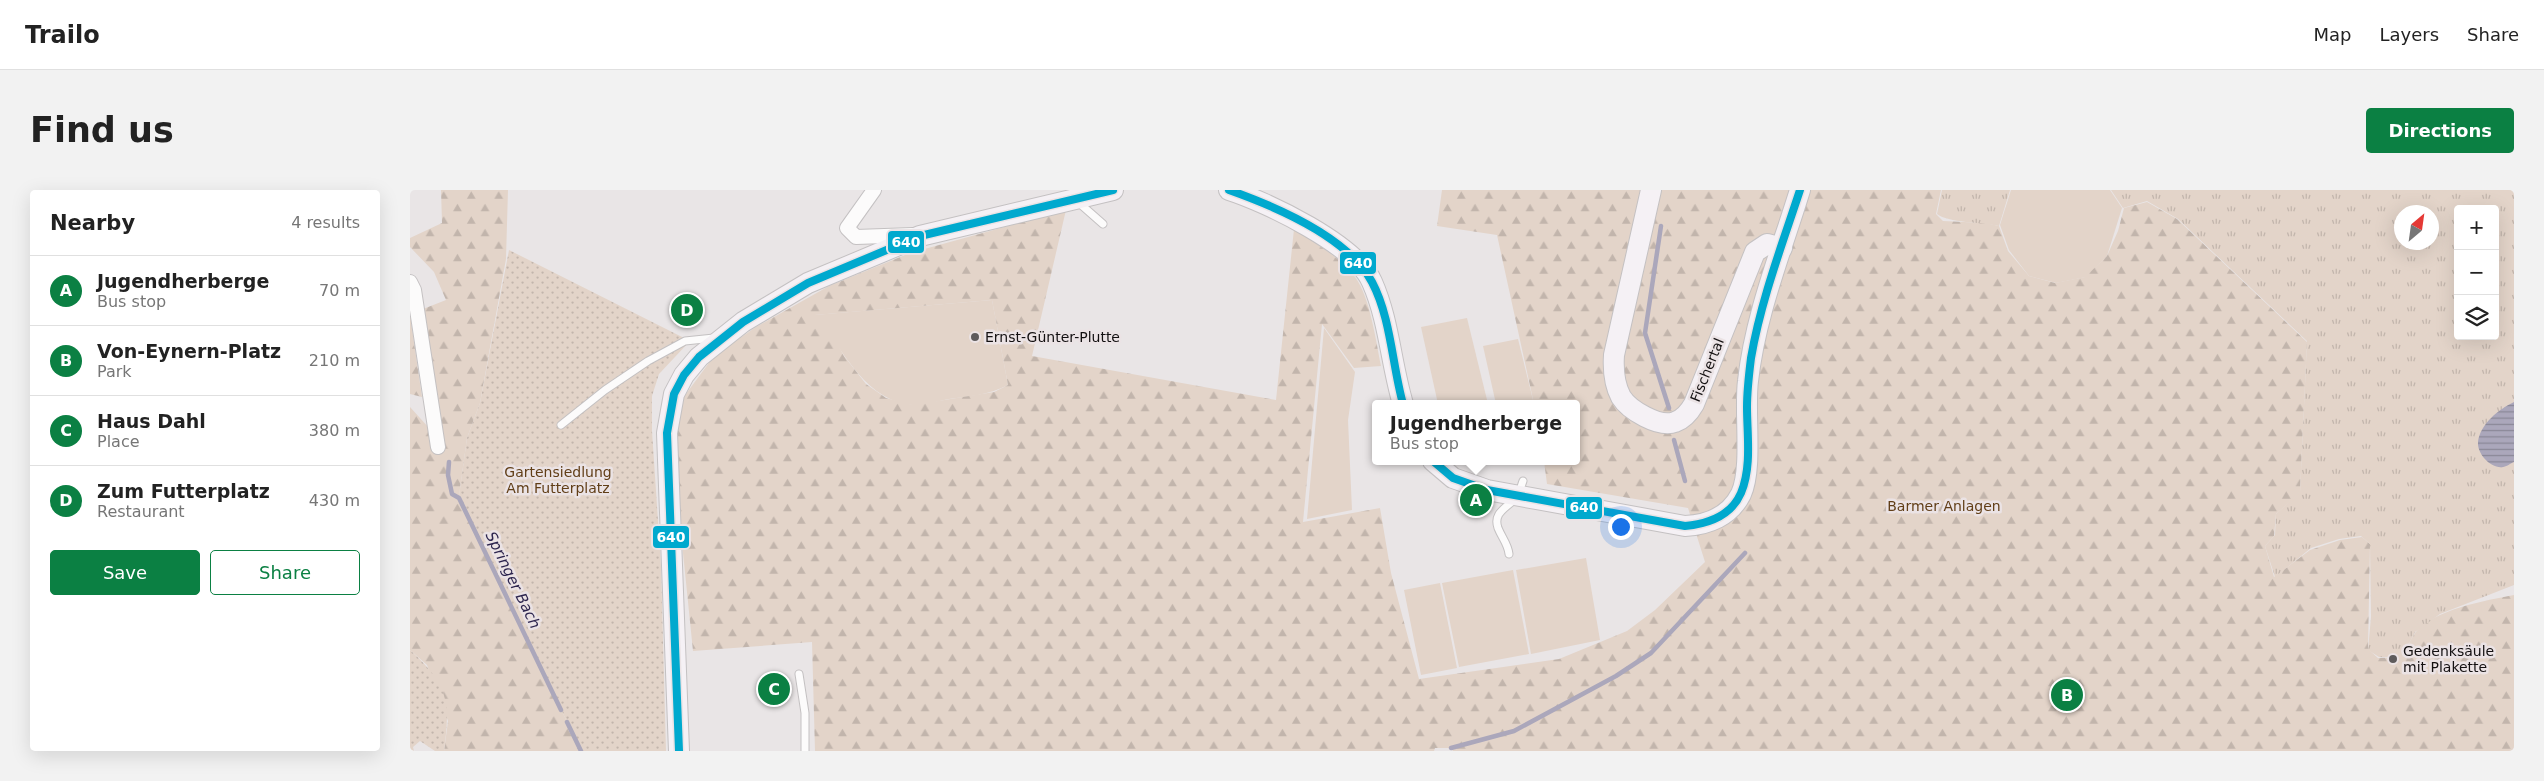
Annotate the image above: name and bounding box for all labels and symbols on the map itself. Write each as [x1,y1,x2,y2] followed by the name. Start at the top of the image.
[2394,205,2439,250] north arrow
[887,230,925,254] line badge: 640
[891,234,921,250] text: 640
[1339,251,1377,275] line badge: 640
[1343,255,1373,271] text: 640
[671,291,703,329] pin: D
[985,329,1120,345] place label: Ernst-Günter-Plutte
[969,331,981,343] marker: Ernst-Günter-Plutte
[1687,336,1727,404] street label: Fischertal
[504,464,612,496] park label: Gartensiedlung Am Futterplatz
[1460,481,1492,519] pin: A
[1565,496,1603,520] line badge: 640
[1887,498,2001,514] park label: Barmer Anlagen
[1569,499,1599,515] text: 640
[1608,514,1634,540] your location
[652,525,690,549] line badge: 640
[482,529,544,631] water label: Springer Bach
[656,529,686,545] text: 640
[2403,643,2494,675] place label: Gedenksäule mit Plakette
[2387,653,2399,665] marker: Gedenksäule mit Plakette
[758,670,790,708] pin: C
[2051,676,2083,714] pin: B

